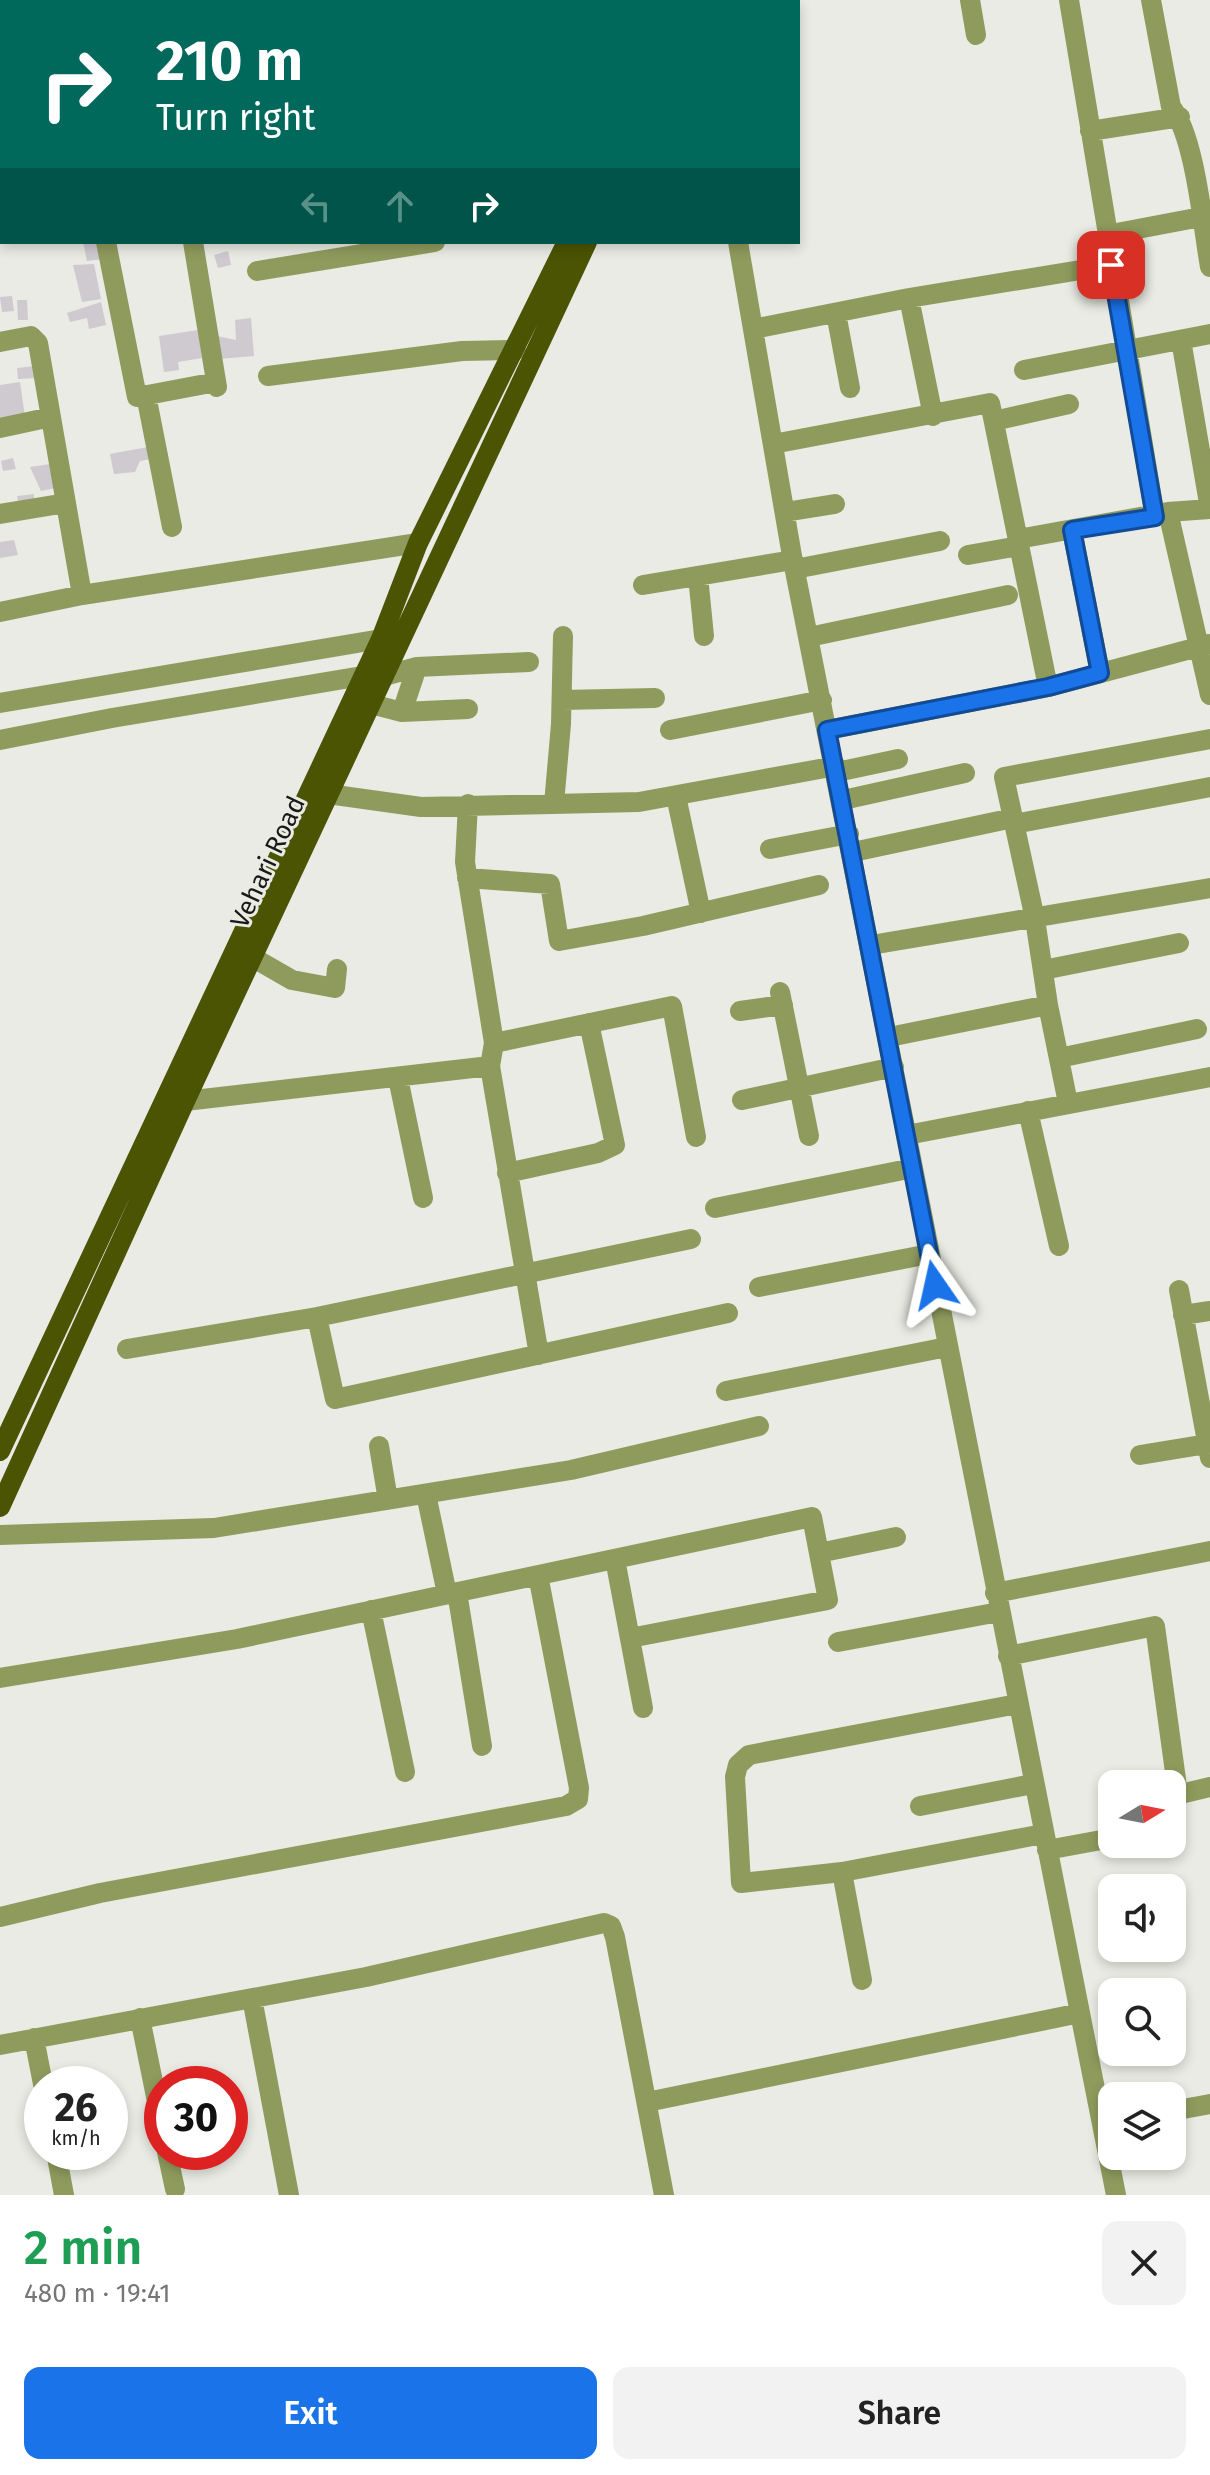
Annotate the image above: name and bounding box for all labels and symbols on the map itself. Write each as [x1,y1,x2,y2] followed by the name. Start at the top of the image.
[1077,231,1145,299] pin
[224,791,312,933] street label: Vehari Road
[893,1243,977,1327] position arrow
[1098,1770,1186,1858] north arrow
[144,2066,248,2170] speed limit sign: 30

